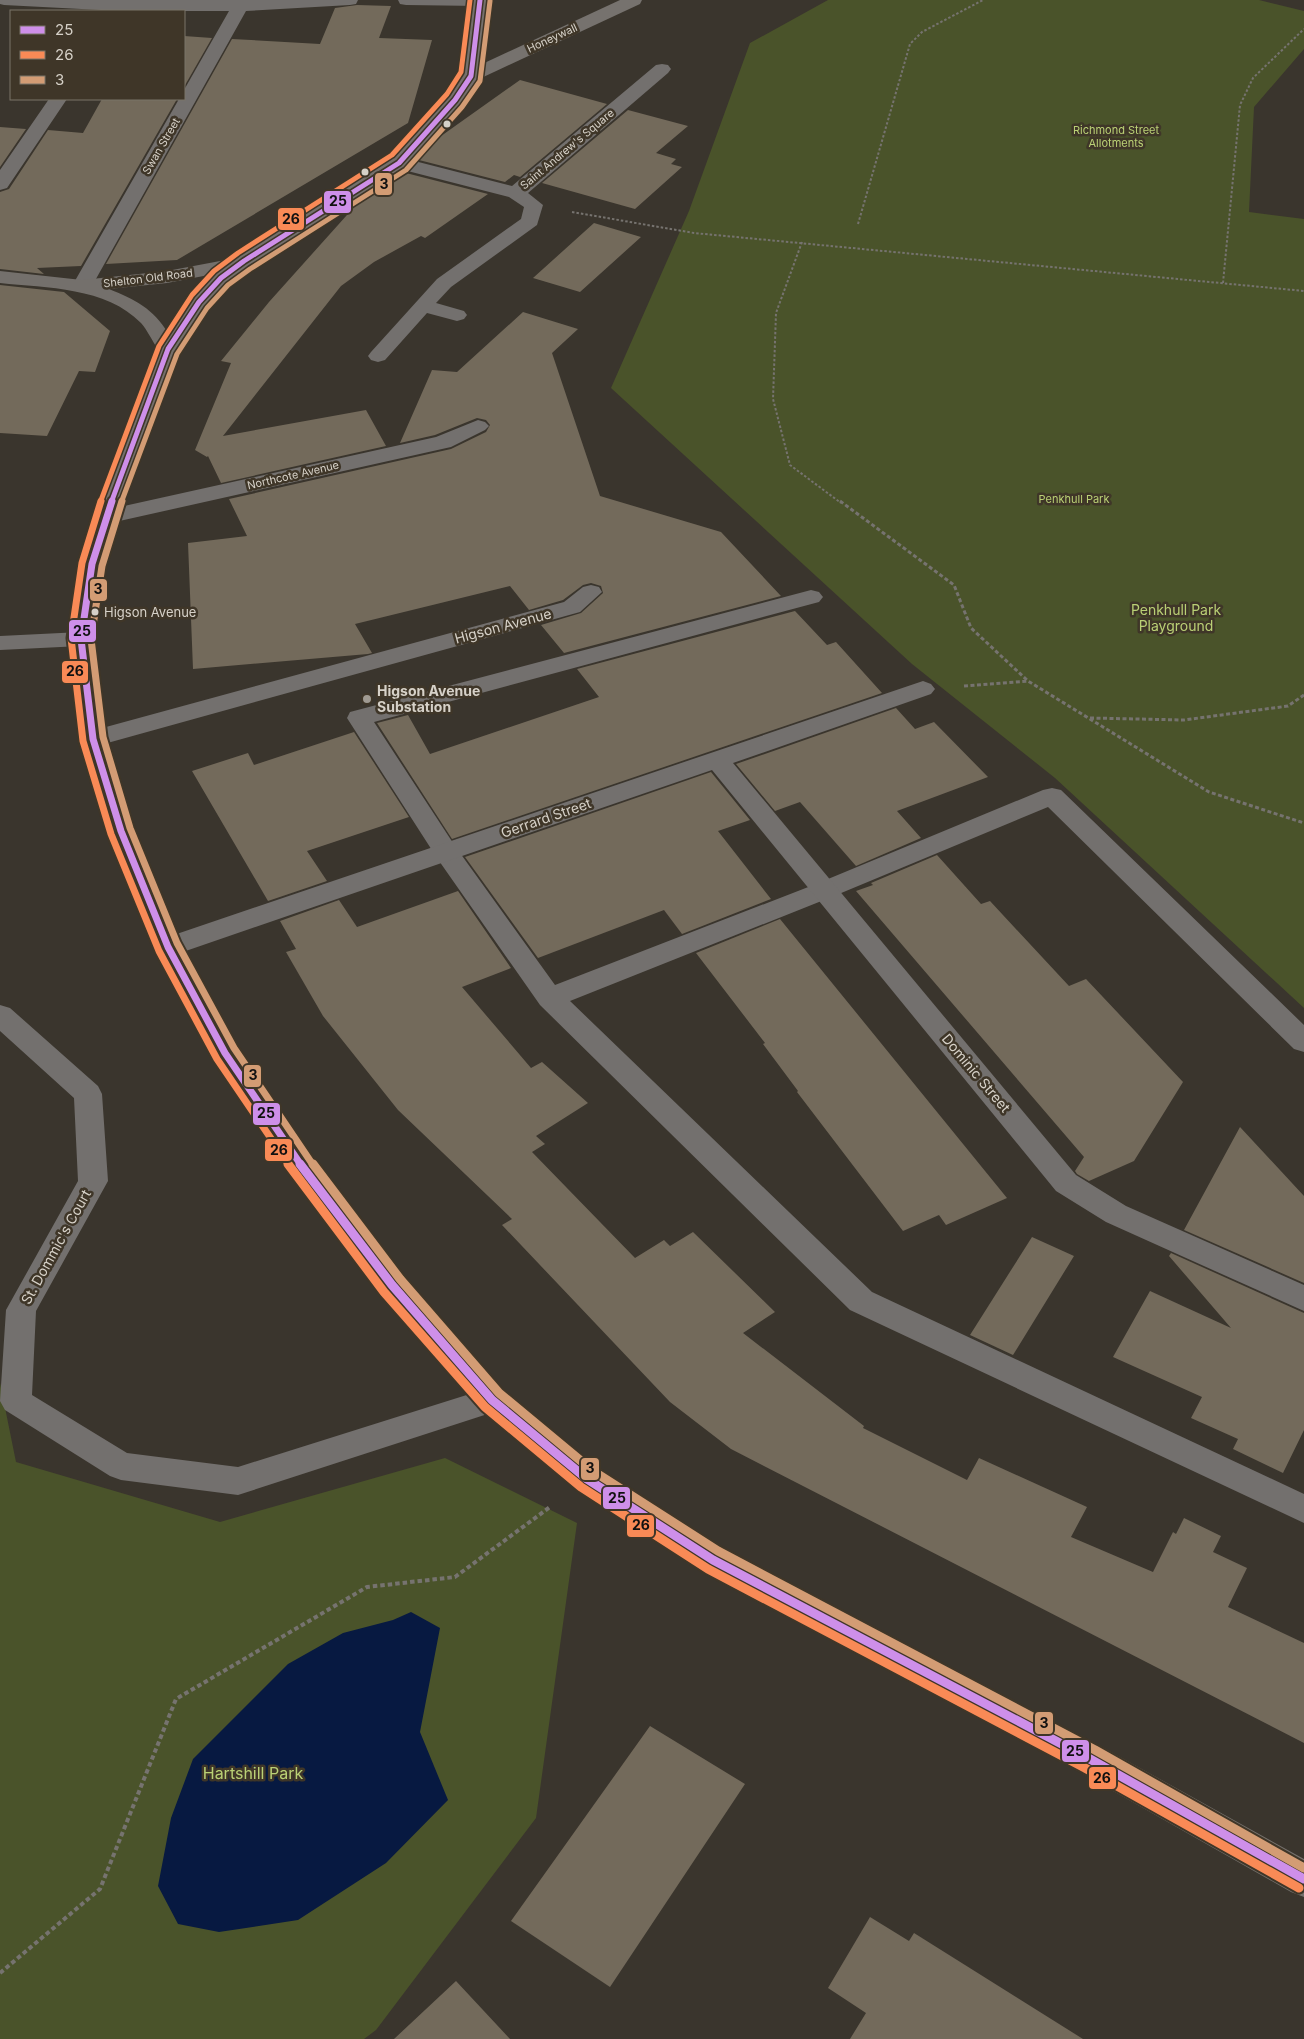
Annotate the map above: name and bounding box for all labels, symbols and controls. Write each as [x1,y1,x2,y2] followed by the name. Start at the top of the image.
[10,10,185,100] legend
[55,20,73,39] text: 25
[524,20,580,56] street label: Honeywall
[55,45,73,64] text: 26
[55,70,64,89] text: 3
[517,106,617,192] street label: Saint Andrew's Square
[139,115,183,177] street label: Swan Street
[442,119,452,129] unlabelled marker
[1073,123,1159,150] park label: Richmond Street Allotments
[360,167,370,177] unlabelled marker
[374,172,393,196] line badge: 3
[379,175,389,192] text: 3
[323,190,352,214] line badge: 25
[329,192,347,209] text: 25
[277,207,305,231] line badge: 26
[282,210,300,227] text: 26
[103,266,193,290] street label: Shelton Old Road
[246,458,340,492] street label: Northcote Avenue
[1039,492,1109,506] park label: Penkhull Park
[89,578,108,602] line badge: 3
[93,580,103,597] text: 3
[1131,601,1221,634] park label: Penkhull Park Playground
[104,604,196,620] place label: Higson Avenue
[453,604,553,647] street label: Higson Avenue
[90,607,100,617] marker: Higson Avenue
[68,619,97,643] line badge: 25
[73,622,91,639] text: 25
[61,660,89,684] line badge: 26
[66,662,84,679] text: 26
[377,682,480,715] place label: Higson Avenue Substation
[361,693,373,705] marker: Higson Avenue Substation
[498,794,594,841] street label: Gerrard Street
[939,1030,1014,1116] street label: Dominic Street
[243,1064,262,1088] line badge: 3
[248,1066,258,1083] text: 3
[252,1102,281,1126] line badge: 25
[257,1104,275,1121] text: 25
[264,1138,293,1162] line badge: 26
[270,1141,288,1158] text: 26
[17,1186,94,1307] street label: St. Dommic's Court
[580,1457,600,1481] line badge: 3
[585,1459,595,1476] text: 3
[602,1486,631,1510] line badge: 25
[608,1489,626,1506] text: 25
[626,1514,655,1538] line badge: 26
[632,1516,650,1533] text: 26
[1034,1711,1054,1735] line badge: 3
[1039,1714,1049,1731] text: 3
[1061,1739,1090,1763] line badge: 25
[1066,1742,1084,1759] text: 25
[203,1763,303,1783] park label: Hartshill Park
[1088,1766,1117,1790] line badge: 26
[1093,1769,1111,1786] text: 26

